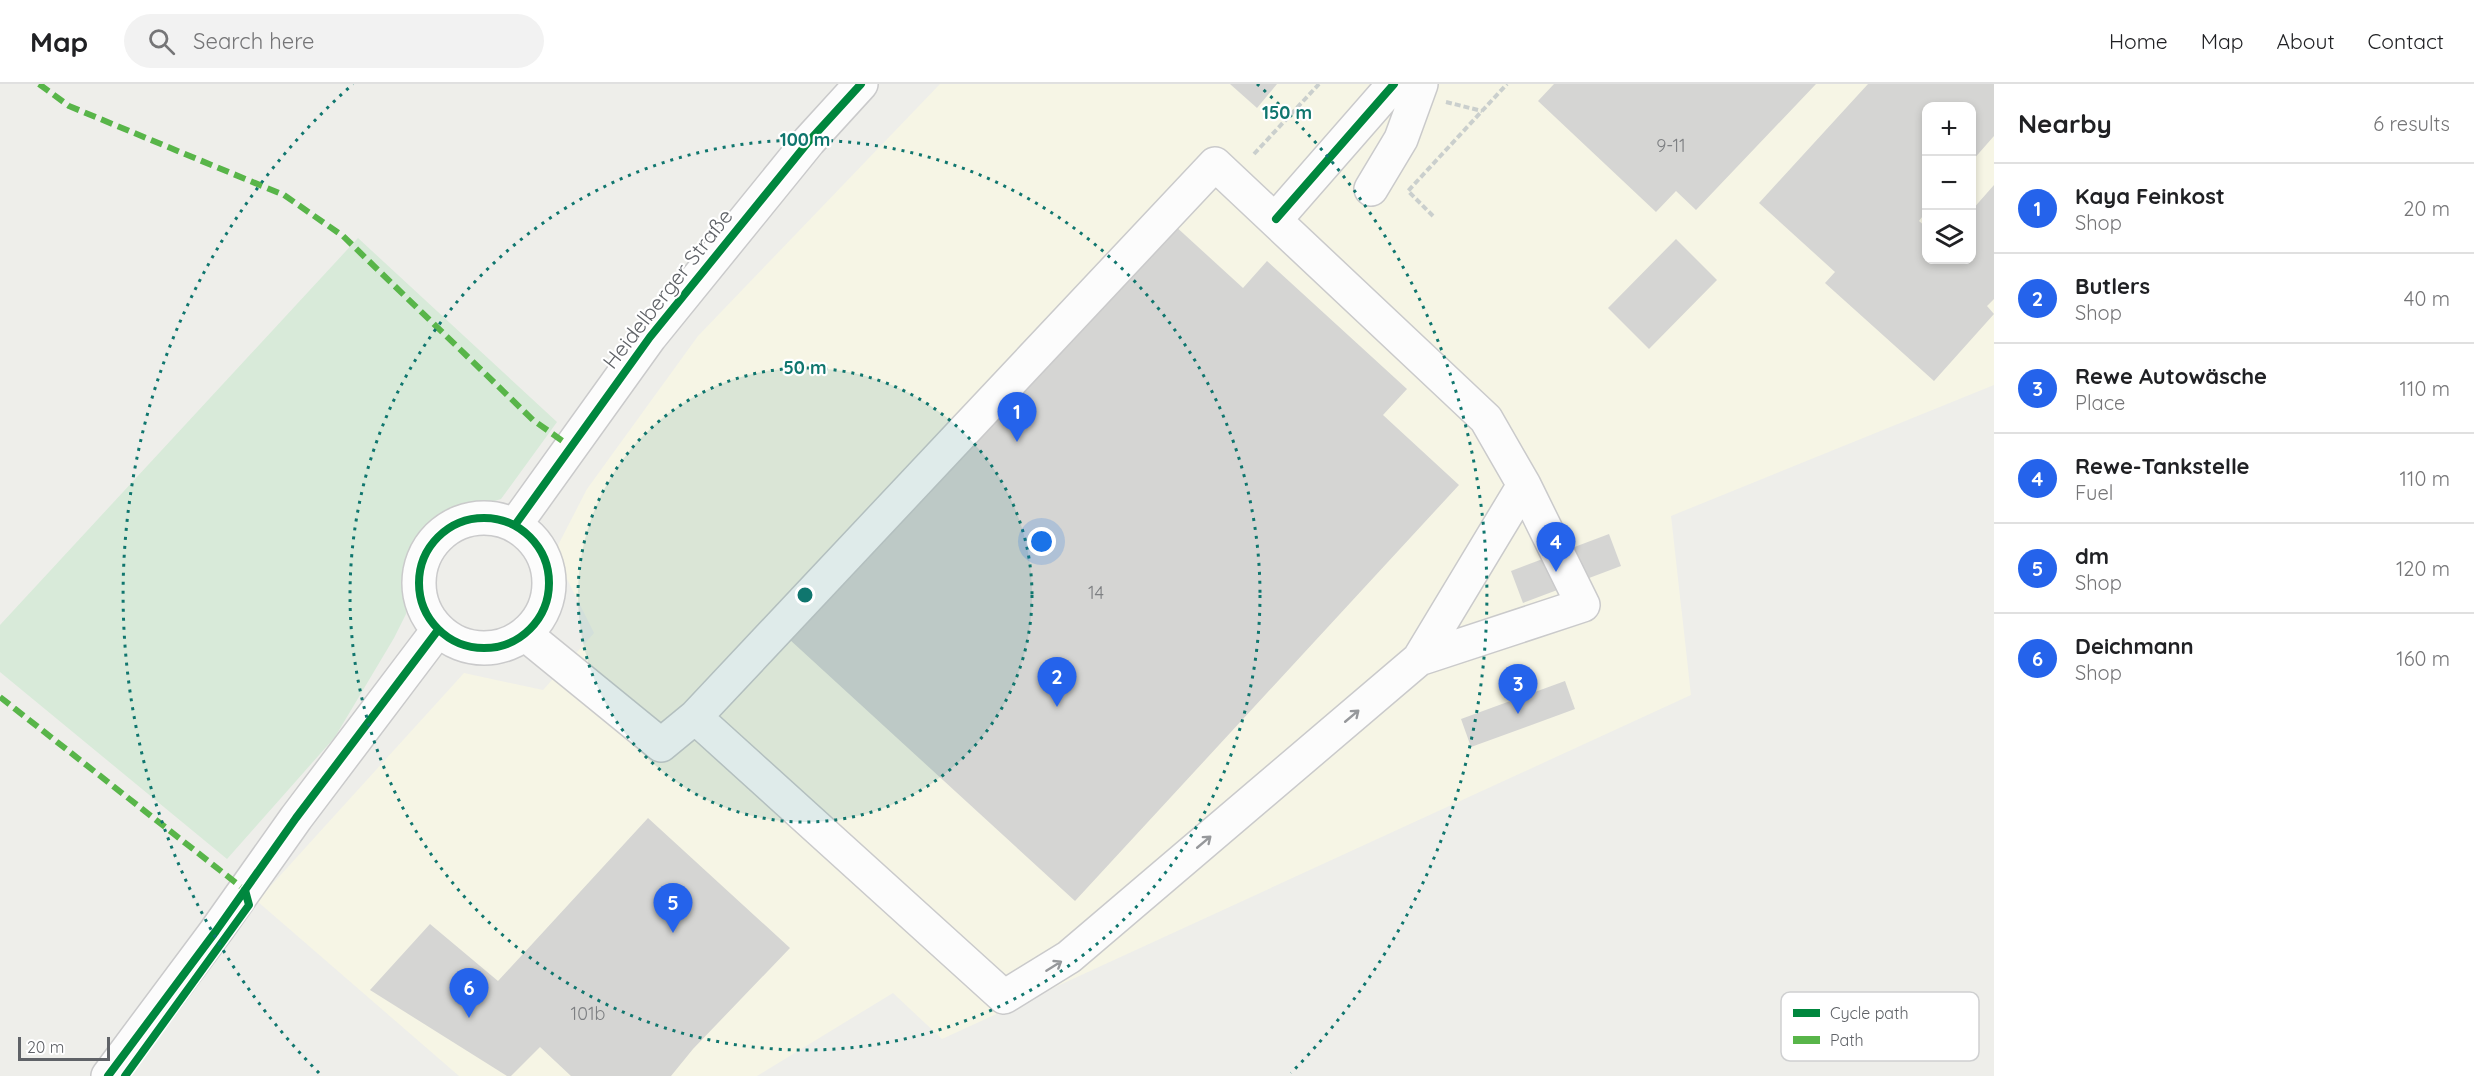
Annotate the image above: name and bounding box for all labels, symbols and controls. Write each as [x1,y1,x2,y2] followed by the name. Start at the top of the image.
[124,14,544,68] search box
[30,24,88,59] text: Map
[145,25,178,58] icon: search
[193,27,315,55] text: Search here
[2109,28,2168,54] text: Home
[2201,28,2244,54] text: Map
[2277,28,2335,54] text: About
[2368,28,2444,54] text: Contact
[1262,101,1312,124] text: 150 m
[1922,102,1976,264] map controls
[1922,102,1976,156] button: +
[2018,107,2112,140] text: Nearby
[2373,111,2450,136] text: 6 results
[780,128,830,151] text: 100 m
[1656,134,1686,157] house number: 9-11
[1922,156,1976,210] button: −
[2075,182,2225,210] text: Kaya Feinkost
[2034,196,2041,221] text: 1
[2403,196,2450,221] text: 20 m
[597,203,738,373] street label: Heidelberger Straße
[1922,210,1976,264] button: layers
[2075,210,2122,235] text: Shop
[2075,272,2150,300] text: Butlers
[2032,286,2043,311] text: 2
[2404,286,2450,311] text: 40 m
[2075,300,2122,325] text: Shop
[783,356,827,379] text: 50 m
[2075,362,2267,390] text: Rewe Autowäsche
[2032,376,2043,401] text: 3
[2400,376,2450,401] text: 110 m
[2075,390,2125,415] text: Place
[998,392,1036,442] pin: 1
[2075,452,2250,480] text: Rewe-Tankstelle
[2032,466,2043,491] text: 4
[2400,466,2450,491] text: 110 m
[2075,480,2113,505] text: Fuel
[1536,522,1576,572] pin: 4
[1027,527,1056,556] your location
[2075,542,2109,570] text: dm
[2032,556,2043,581] text: 5
[2396,556,2450,581] text: 120 m
[2075,570,2122,595] text: Shop
[1088,581,1104,604] house number: 14
[795,585,815,605] centre of rings
[2075,632,2194,660] text: Deichmann
[2032,646,2043,671] text: 6
[2396,646,2450,671] text: 160 m
[1038,658,1076,707] pin: 2
[2075,660,2122,685] text: Shop
[1498,664,1538,714] pin: 3
[1344,709,1360,722] one-way arrow
[1196,835,1211,849] one-way arrow
[654,884,692,933] pin: 5
[1045,960,1062,972] one-way arrow
[450,968,488,1018] pin: 6
[1781,992,1979,1061] legend
[571,1002,606,1025] house number: 101b
[1830,1003,1909,1023] text: Cycle path
[1830,1030,1864,1050] text: Path
[18,1034,110,1062] scale bar
[27,1037,64,1057] text: 20 m

